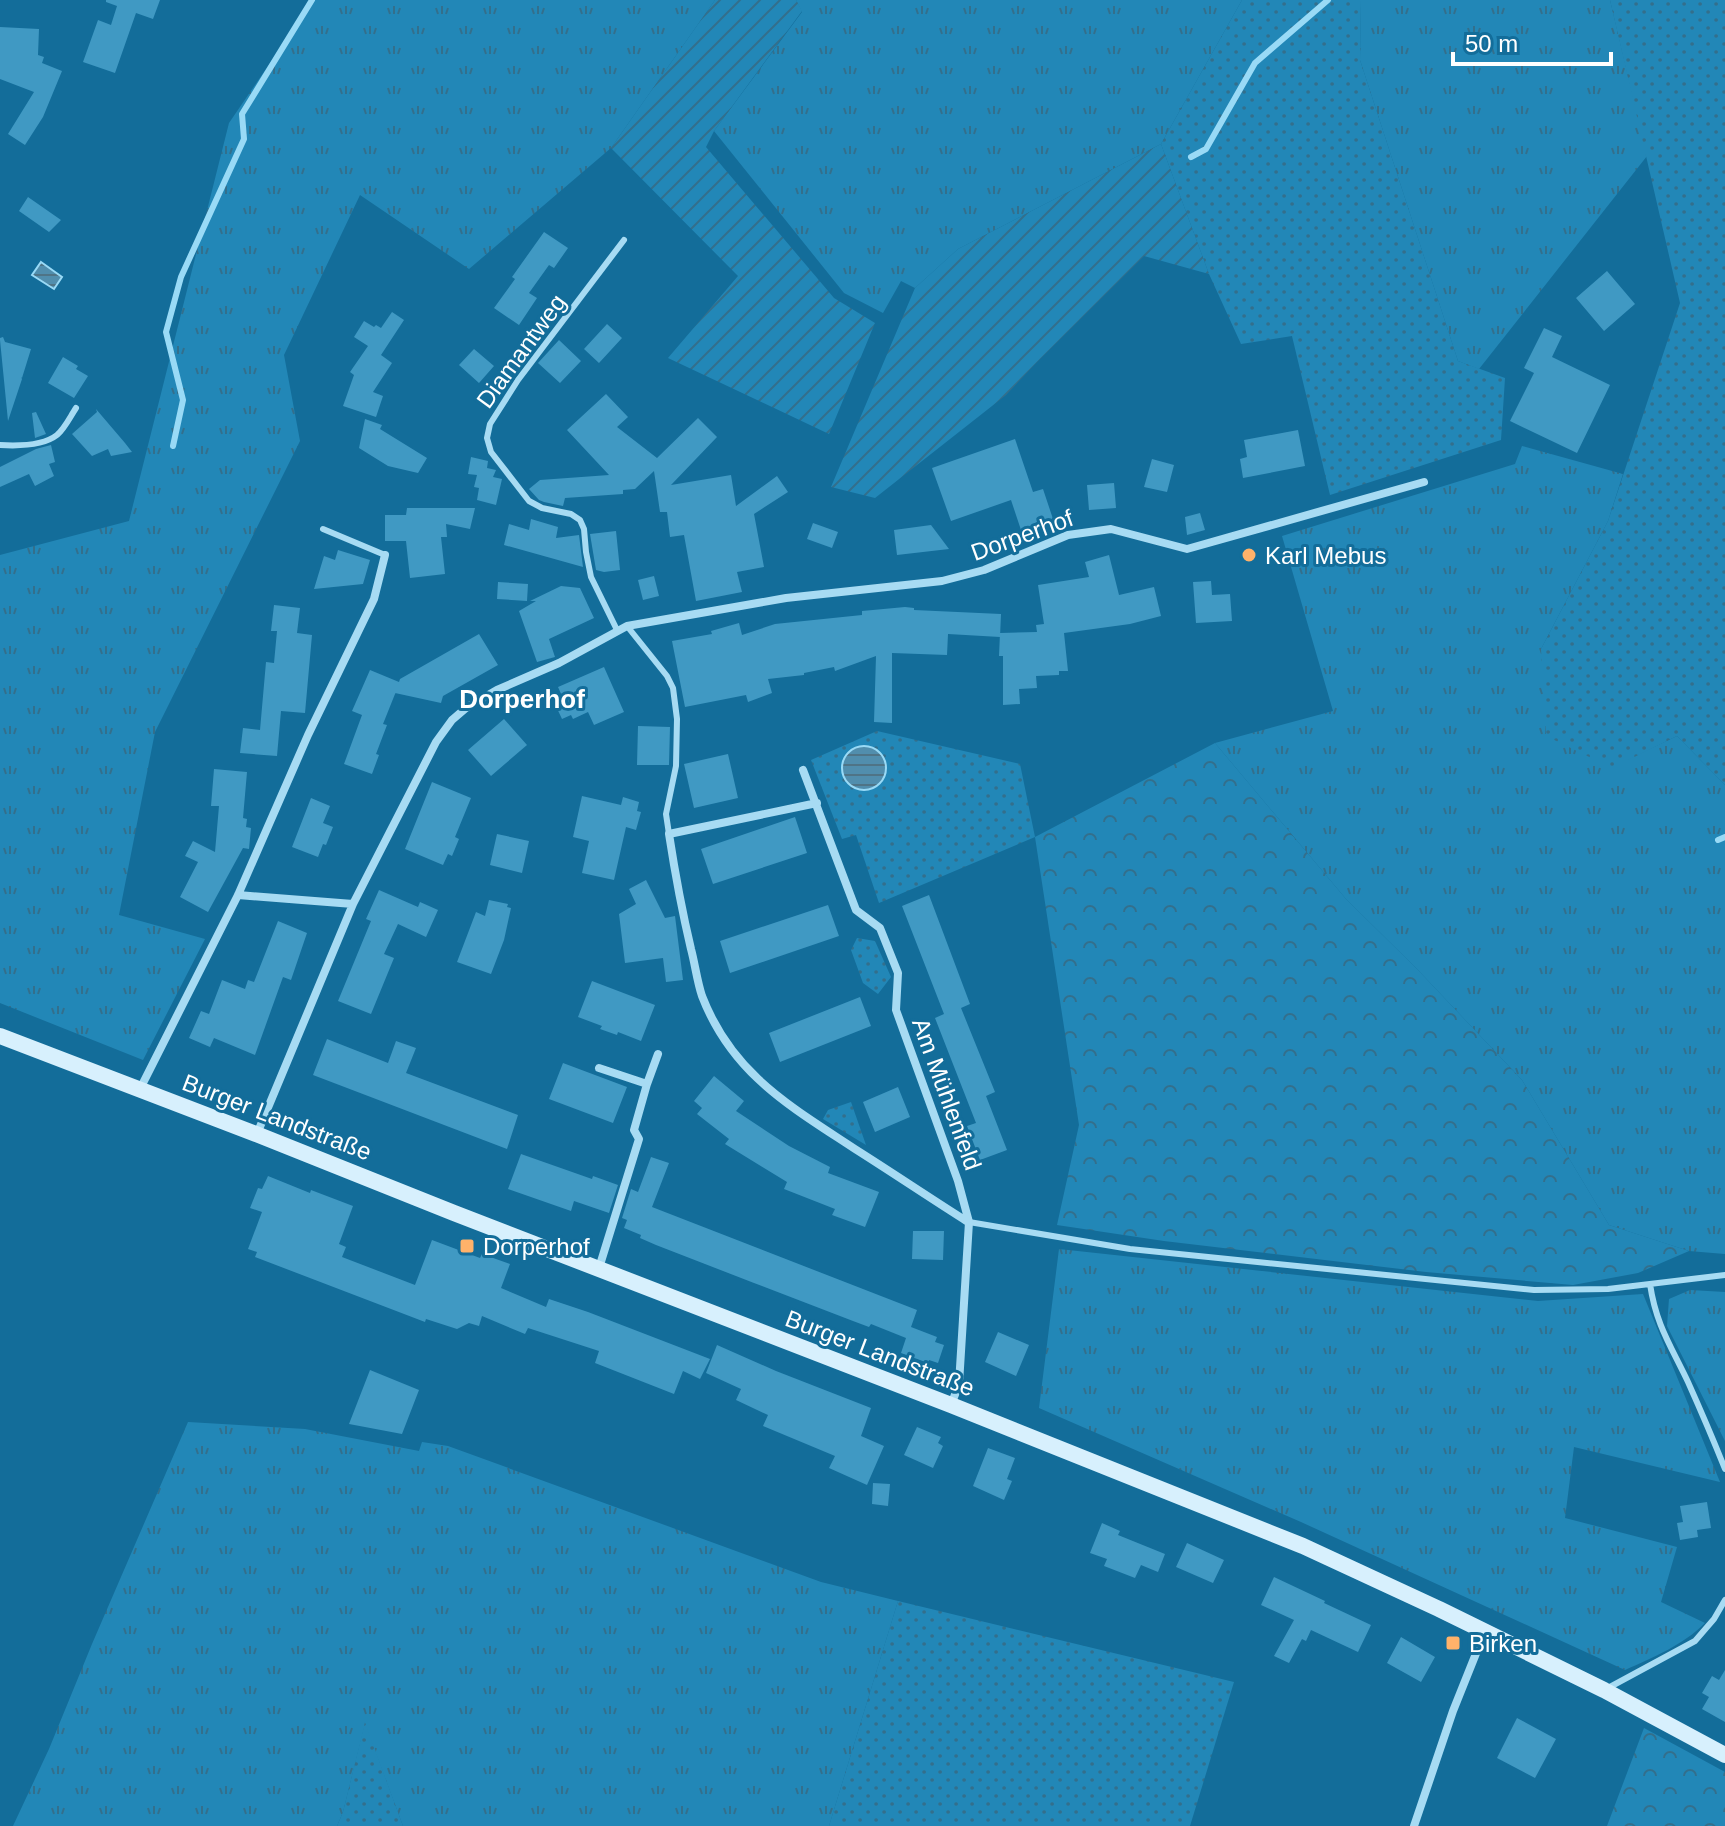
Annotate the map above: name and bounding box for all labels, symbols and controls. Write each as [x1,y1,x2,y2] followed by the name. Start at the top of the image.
[1453,16,1611,66] scale bar
[1465,30,1518,57] text: 50 m
[471,289,571,413] street label: Diamantweg
[967,504,1077,566] street label: Dorperhof
[1265,542,1386,569] place label: Karl Mebus
[1240,546,1258,564] marker: Karl Mebus
[459,684,585,714] district label: Dorperhof
[907,1014,987,1174] street label: Am Mühlenfeld
[179,1069,375,1165] street label: Burger Landstraße
[483,1233,590,1260] place label: Dorperhof
[458,1237,476,1255] marker: Dorperhof
[782,1305,978,1401] street label: Burger Landstraße
[1469,1630,1537,1657] place label: Birken
[1444,1634,1462,1652] marker: Birken

